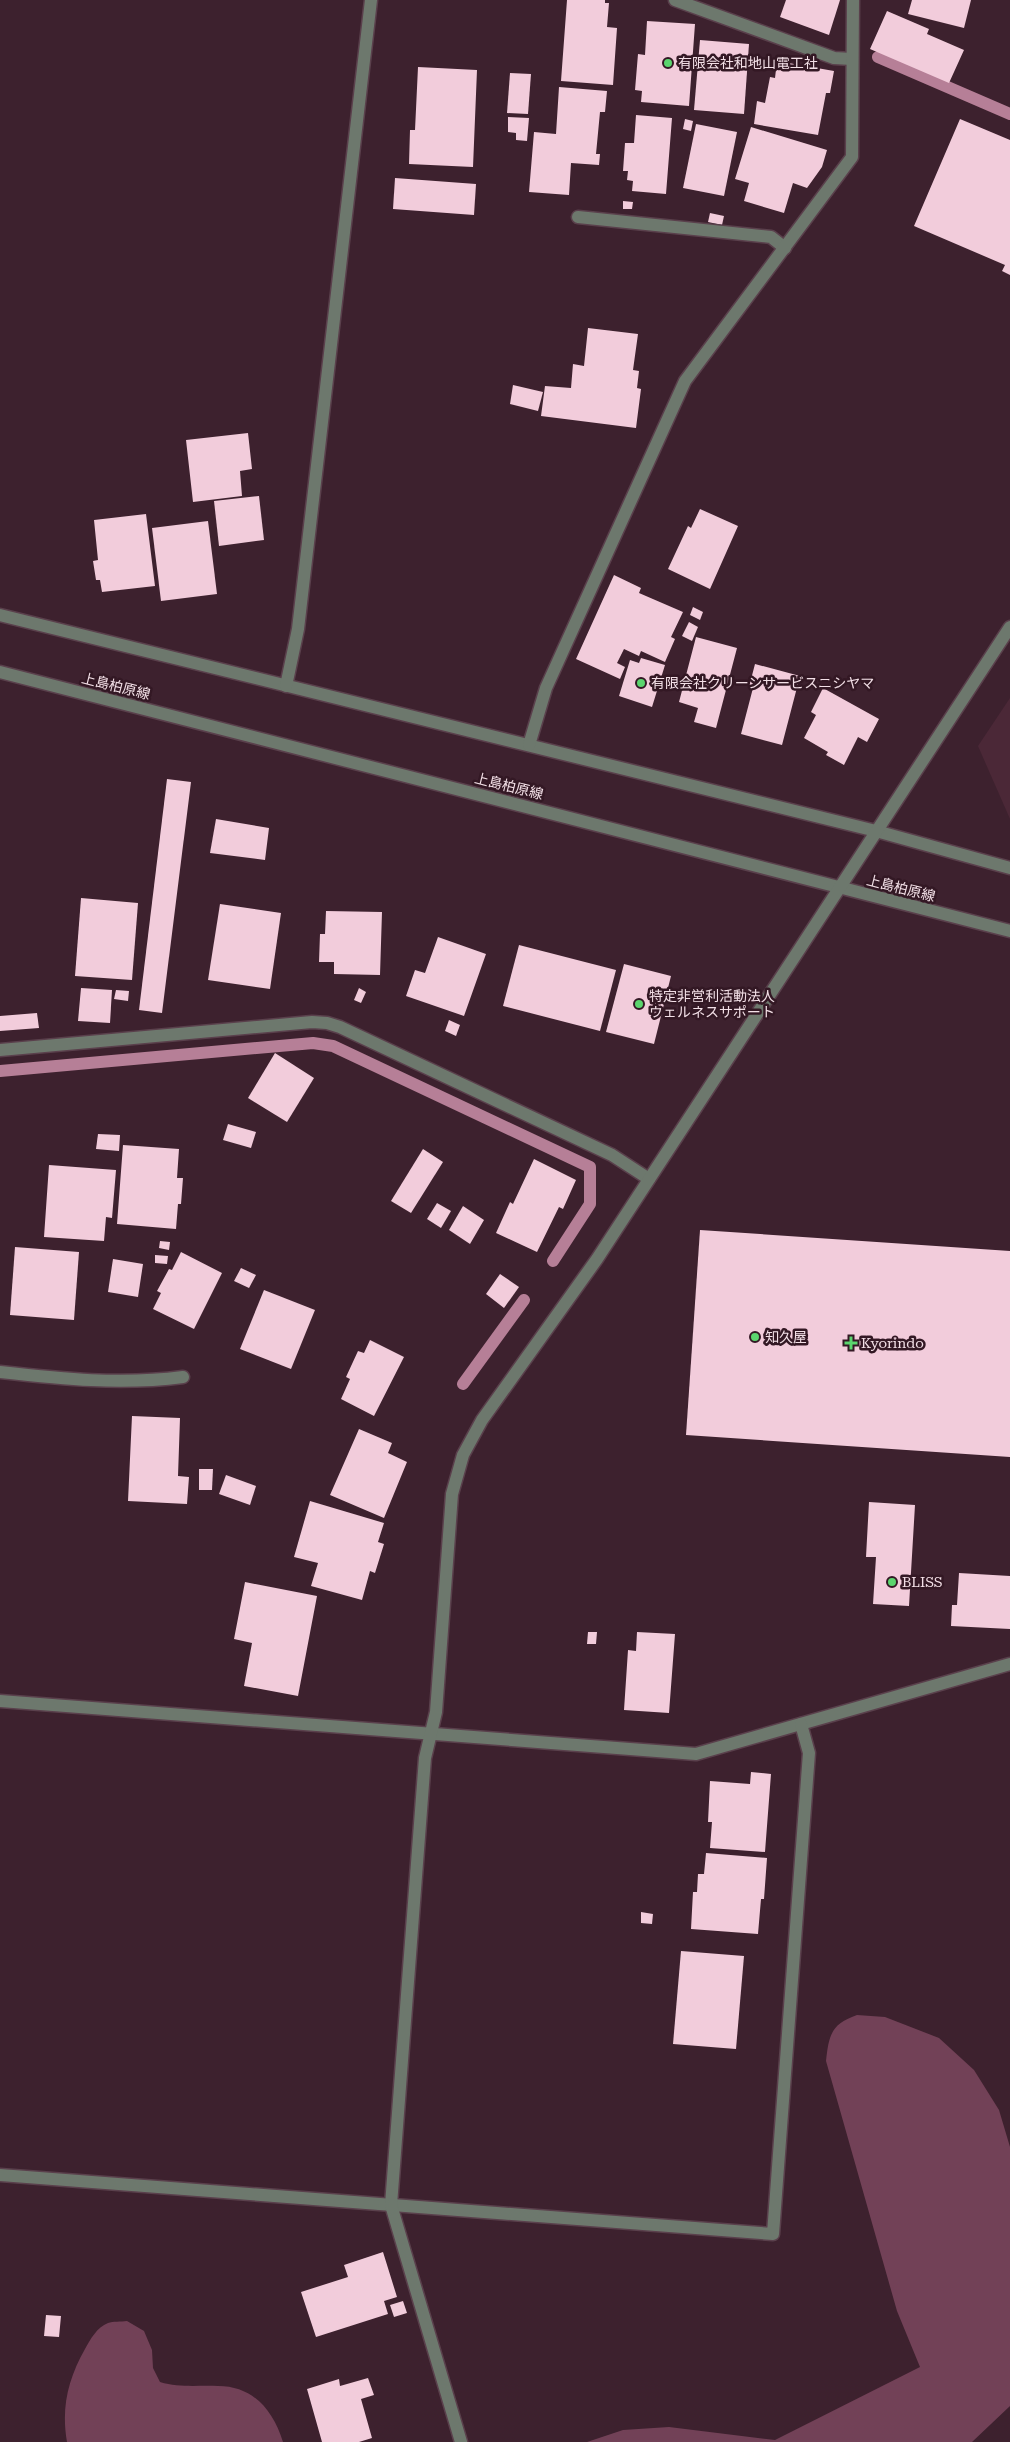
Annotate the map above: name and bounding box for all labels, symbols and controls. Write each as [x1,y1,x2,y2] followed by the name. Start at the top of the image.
[678,55,818,71] place label: 有限会社和地山電工社
[662,57,674,69] marker: 有限会社和地山電工社
[80,670,152,702] street label: 上島柏原線
[651,675,874,691] place label: 有限会社クリーンサービスニシヤマ
[635,677,647,689] marker: 有限会社クリーンサービスニシヤマ
[473,770,545,802] street label: 上島柏原線
[865,872,937,904] street label: 上島柏原線
[649,988,775,1020] place label: 特定非営利活動法人 ウェルネスサポート
[633,998,645,1010] marker: 特定非営利活動法人 ウェルネスサポート
[765,1329,807,1345] place label: 知久屋
[749,1331,761,1343] marker: 知久屋
[861,1335,924,1351] place label: Kyorindo
[845,1337,857,1349] marker: Kyorindo
[902,1574,943,1590] place label: BLISS
[886,1576,898,1588] marker: BLISS

